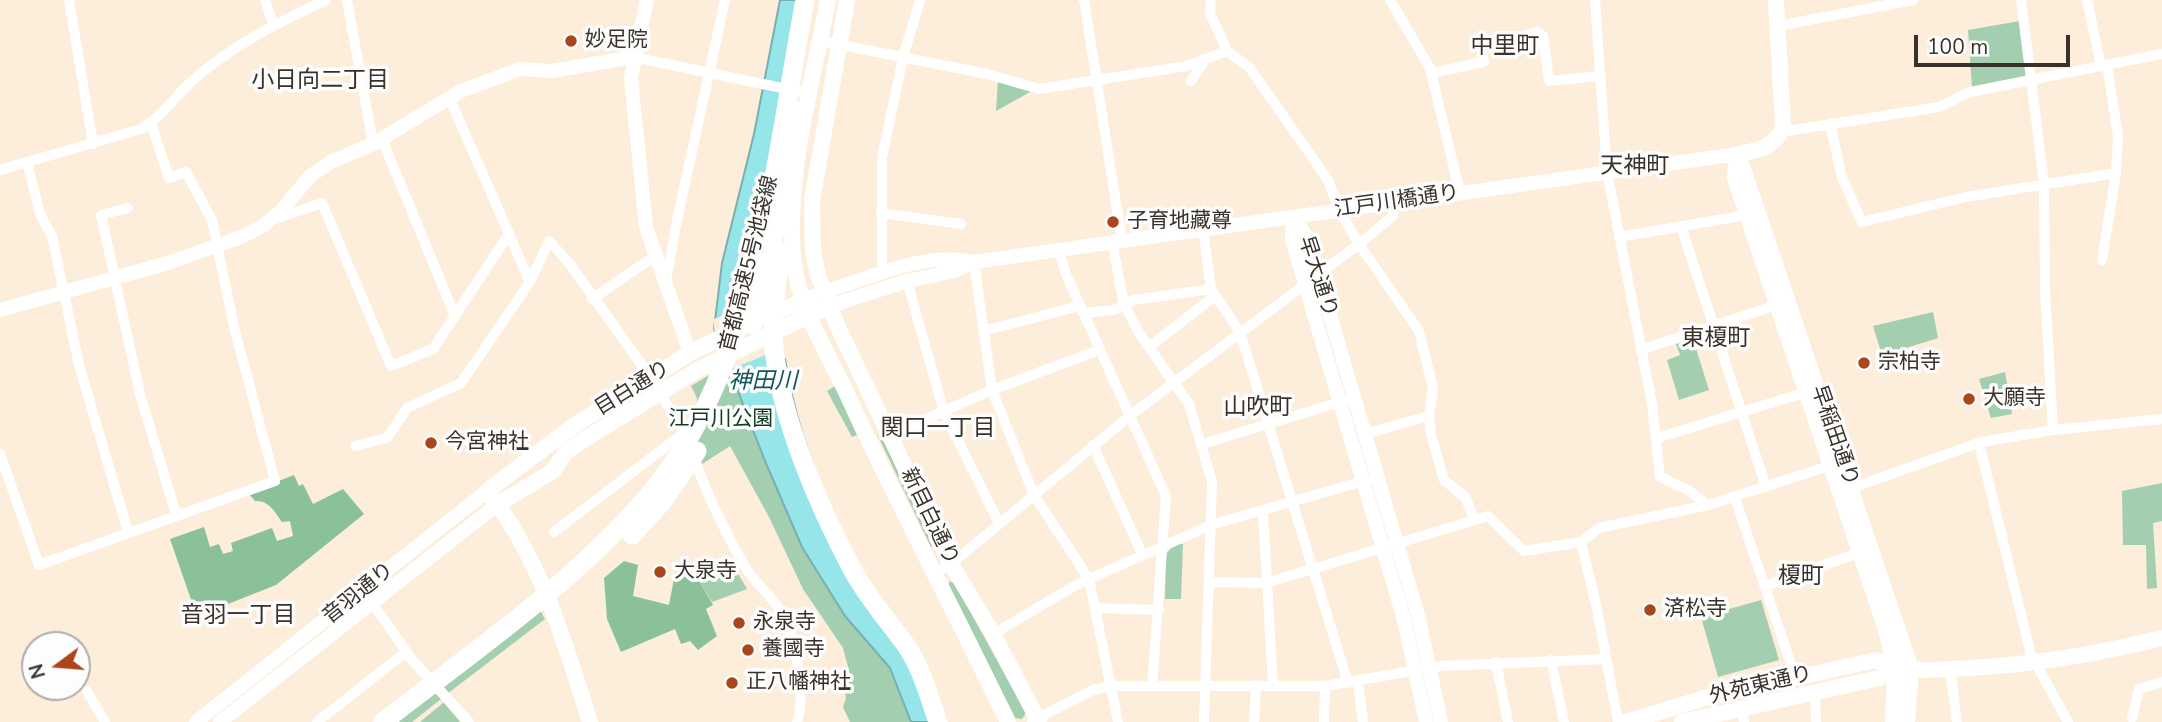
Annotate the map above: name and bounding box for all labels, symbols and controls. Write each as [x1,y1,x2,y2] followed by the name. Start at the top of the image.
[1917,21,2073,65] scale bar
[585,28,648,54] place label: 妙足院
[563,33,579,49] marker: 妙足院
[1471,33,1539,61] district label: 中里町
[1927,33,1988,61] text: 100 m
[251,67,389,95] district label: 小日向二丁目
[1601,153,1669,181] district label: 天神町
[716,173,784,355] street label: 首都高速5号池袋線
[1333,181,1461,223] street label: 江戸川橋通り
[1127,209,1232,235] place label: 子育地藏尊
[1105,214,1121,230] marker: 子育地藏尊
[1292,233,1342,321] street label: 早大通り
[1682,325,1750,353] district label: 東榎町
[1878,350,1941,376] place label: 宗柏寺
[1856,355,1872,371] marker: 宗柏寺
[591,356,675,422] street label: 目白通り
[729,368,797,396] water label: 神田川
[1805,382,1863,490] street label: 早稲田通り
[1983,386,2046,412] place label: 大願寺
[1961,391,1977,407] marker: 大願寺
[1224,394,1292,422] district label: 山吹町
[669,407,773,433] park label: 江戸川公園
[881,415,995,443] district label: 関口一丁目
[445,430,529,456] place label: 今宮神社
[423,435,439,451] marker: 今宮神社
[895,464,963,570] street label: 新目白通り
[318,558,400,630] street label: 音羽通り
[674,559,737,585] place label: 大泉寺
[1778,563,1824,591] district label: 榎町
[652,564,668,580] marker: 大泉寺
[1664,597,1727,623] place label: 済松寺
[181,602,295,630] district label: 音羽一丁目
[1642,602,1658,618] marker: 済松寺
[753,610,816,636] place label: 永泉寺
[731,615,747,631] marker: 永泉寺
[21,631,91,701] north arrow
[762,637,825,663] place label: 養國寺
[740,642,756,658] marker: 養國寺
[23,661,52,682] text: N
[1707,662,1815,710] street label: 外苑東通り
[746,670,851,696] place label: 正八幡神社
[724,675,740,691] marker: 正八幡神社

